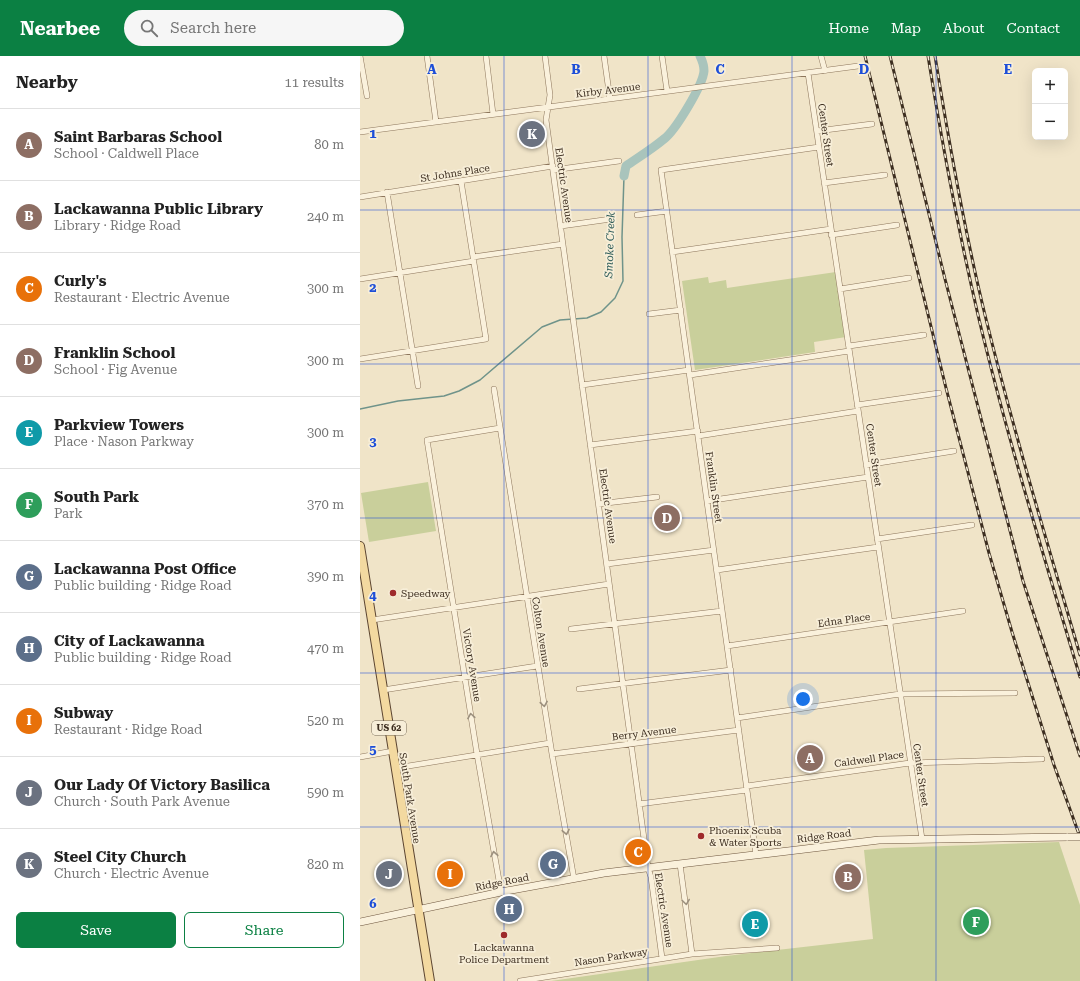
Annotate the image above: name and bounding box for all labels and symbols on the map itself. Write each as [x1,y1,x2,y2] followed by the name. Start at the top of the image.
[427,62,437,77] text: A
[571,62,581,77] text: B
[715,62,725,77] text: C
[859,62,869,77] text: D
[1004,62,1012,77] text: E
[575,81,641,99] street label: Kirby Avenue
[816,103,836,168] street label: Center Street
[519,119,545,149] pin: K
[369,126,377,141] text: 1
[553,147,575,224] street label: Electric Avenue
[420,162,491,184] street label: St Johns Place
[602,212,618,279] water label: Smoke Creek
[369,280,377,295] text: 2
[864,423,884,488] street label: Center Street
[369,434,377,449] text: 3
[704,451,724,524] street label: Franklin Street
[597,468,619,545] street label: Electric Avenue
[654,503,680,533] pin: D
[369,588,377,603] text: 4
[388,588,398,598] marker: Speedway
[401,588,451,599] place label: Speedway
[530,596,552,668] street label: Colton Avenue
[817,611,872,629] street label: Edna Place
[461,628,483,703] street label: Victory Avenue
[793,689,813,709] your location
[539,701,547,707] one-way arrow
[467,713,476,719] one-way arrow
[372,721,406,735] road number: US 62
[611,724,677,742] street label: Berry Avenue
[369,742,377,757] text: 5
[797,743,823,773] pin: A
[911,743,931,808] street label: Center Street
[834,749,905,769] street label: Caldwell Place
[397,752,423,845] street label: South Park Avenue
[709,825,782,848] place label: Phoenix Scuba & Water Sports
[796,827,852,845] street label: Ridge Road
[561,829,569,835] one-way arrow
[696,831,706,841] marker: Phoenix Scuba & Water Sports
[625,837,651,867] pin: C
[540,849,566,879] pin: G
[491,851,499,857] one-way arrow
[376,859,402,889] pin: J
[437,859,463,889] pin: I
[835,862,861,892] pin: B
[474,871,530,893] street label: Ridge Road
[653,872,675,949] street label: Electric Avenue
[496,894,522,924] pin: H
[369,896,377,911] text: 6
[681,899,690,905] one-way arrow
[963,907,989,937] pin: F
[742,909,768,939] pin: E
[499,930,509,940] marker: Lackawanna Police Department
[459,942,549,965] place label: Lackawanna Police Department
[573,946,649,968] street label: Nason Parkway

